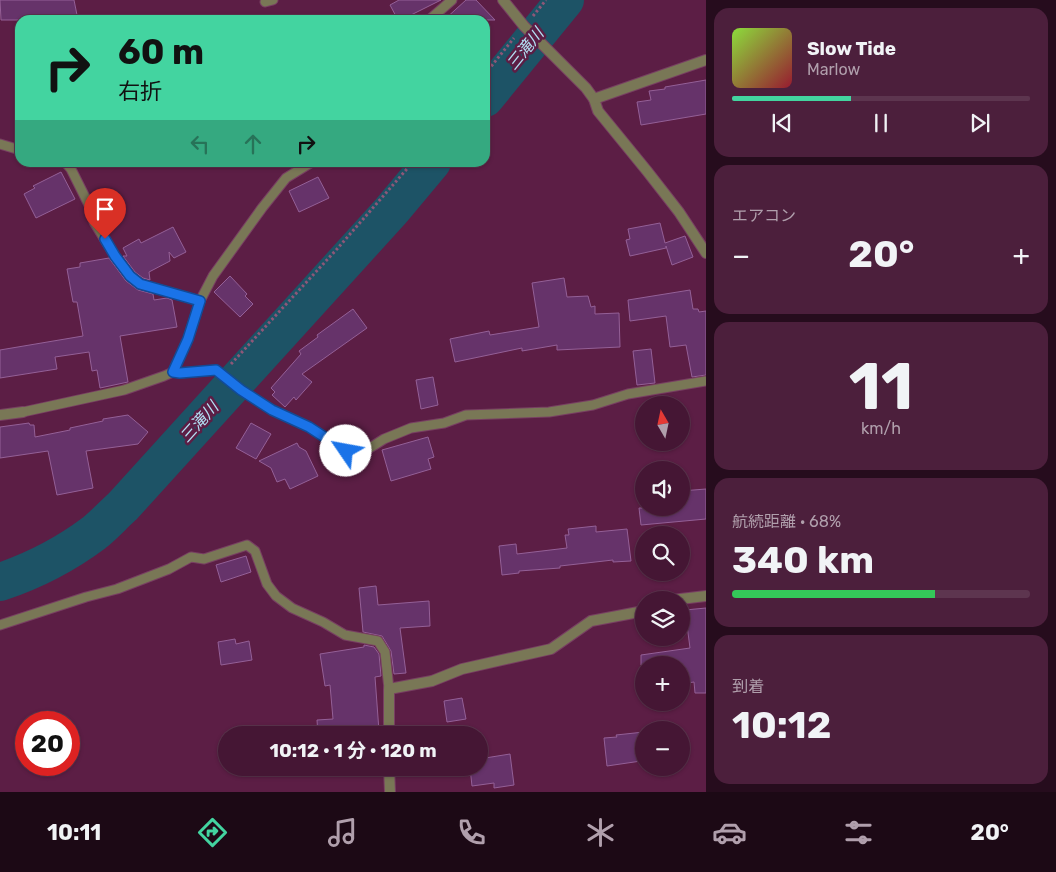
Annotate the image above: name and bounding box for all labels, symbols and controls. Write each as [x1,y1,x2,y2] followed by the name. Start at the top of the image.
[503,23,549,74] water label: 三滝川
[118,31,204,73] text: 60 m
[35,35,100,100] icon: right
[807,37,896,60] text: Slow Tide
[807,60,860,79] text: Marlow
[118,78,162,105] text: 右折
[768,109,796,137] icon: previous
[867,109,895,137] icon: pause
[966,109,994,137] icon: next
[186,130,214,158] icon: left
[239,130,267,158] icon: ahead
[292,130,320,158] icon: right
[84,188,126,239] pin
[91,195,119,223] icon: arrive
[732,206,796,225] text: エアコン
[848,231,914,277] text: 20°
[732,239,750,272] text: −
[1013,239,1030,272] text: +
[849,348,913,425] text: 11
[176,396,223,446] water label: 三滝川
[635,396,690,451] north arrow
[635,396,690,776] map controls
[861,419,901,438] text: km/h
[319,424,371,476] position arrow
[635,461,690,516] button: sound
[732,512,841,531] text: 航続距離 · 68%
[635,526,690,581] button: search
[732,537,874,583] text: 340 km
[635,591,690,646] button: layers
[635,656,690,711] button: +
[732,677,764,696] text: 到着
[732,702,831,748] text: 10:12
[15,711,80,776] speed limit sign: 20
[635,721,690,776] button: −
[269,739,437,762] text: 10:12 · 1 分 · 120 m
[195,815,230,850] icon: directions
[325,815,360,850] icon: music
[454,815,489,850] icon: phone
[583,815,618,850] icon: climate
[712,815,747,850] icon: car
[841,815,876,850] icon: filters
[47,819,101,846] text: 10:11
[971,819,1009,846] text: 20°

